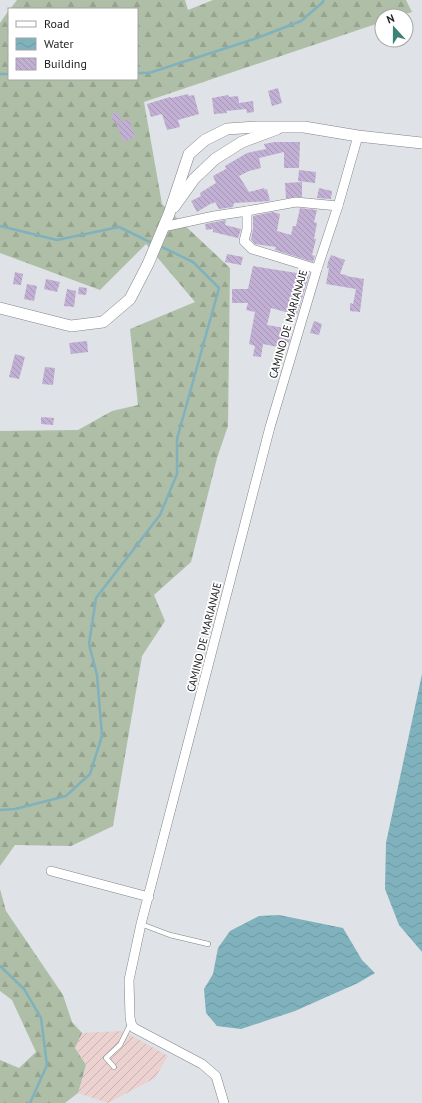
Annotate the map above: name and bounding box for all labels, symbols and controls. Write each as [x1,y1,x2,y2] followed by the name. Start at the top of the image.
[8,8,138,80] legend
[374,8,414,48] north arrow
[385,11,396,26] text: N
[44,16,69,31] text: Road
[44,36,74,51] text: Water
[44,56,87,71] text: Building
[266,268,310,380] street label: CAMINO DE MARIANAJE
[184,581,224,693] street label: CAMINO DE MARIANAJE

